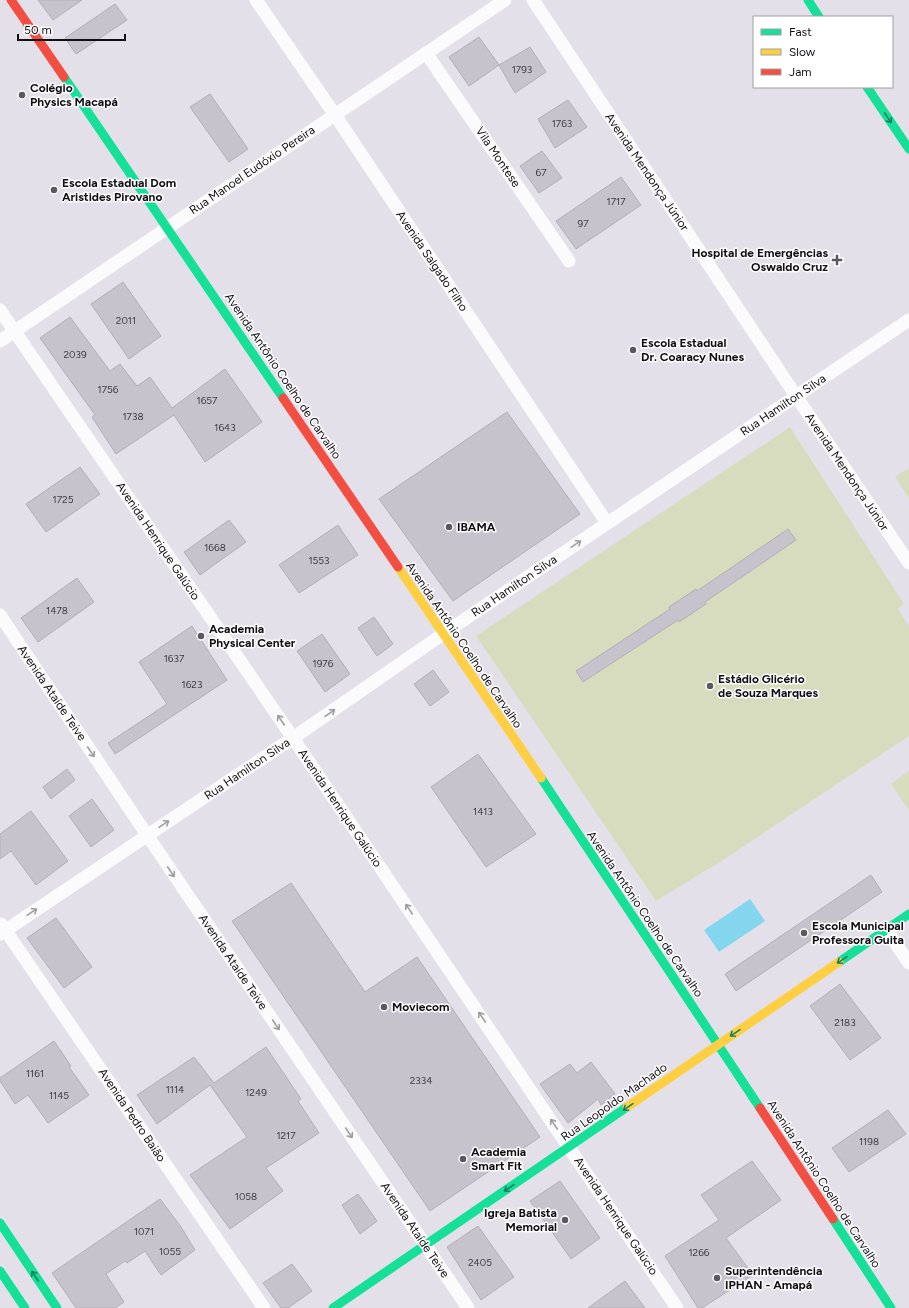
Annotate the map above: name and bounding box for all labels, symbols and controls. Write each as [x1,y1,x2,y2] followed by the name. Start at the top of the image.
[18,16,125,42] scale bar
[753,16,893,88] legend
[24,23,52,37] text: 50 m
[789,25,812,39] text: Fast
[789,45,816,59] text: Slow
[512,63,532,76] house number: 1793
[789,65,812,79] text: Jam
[30,81,118,109] place label: Colégio Physics Macapá
[17,90,27,100] marker: Colégio Physics Macapá
[602,110,692,234] street label: Avenida Mendonça Júnior
[884,112,892,123] one-way arrow
[552,117,572,130] house number: 1763
[187,123,317,217] street label: Rua Manoel Eudóxio Pereira
[473,124,524,190] street label: Vila Montese
[535,166,547,179] house number: 67
[62,176,176,204] place label: Escola Estadual Dom Aristides Pirovano
[49,185,59,195] marker: Escola Estadual Dom Aristides Pirovano
[607,195,626,208] house number: 1717
[393,208,471,314] street label: Avenida Salgado Filho
[577,217,589,230] house number: 97
[691,246,828,274] place label: Hospital de Emergências Oswaldo Cruz
[831,254,843,266] marker: Hospital de Emergências Oswaldo Cruz
[222,290,344,462] street label: Avenida Antônio Coelho de Carvalho
[116,314,136,327] house number: 2011
[641,336,744,364] place label: Escola Estadual Dr. Coaracy Nunes
[628,345,638,355] marker: Escola Estadual Dr. Coaracy Nunes
[63,348,87,361] house number: 2039
[738,371,828,439] street label: Rua Hamilton Silva
[98,383,119,396] house number: 1756
[197,394,218,407] house number: 1657
[122,410,144,423] house number: 1738
[802,410,892,534] street label: Avenida Mendonça Júnior
[214,421,236,434] house number: 1643
[113,479,203,603] street label: Avenida Henrique Galúcio
[53,493,74,506] house number: 1725
[457,520,496,534] place label: IBAMA
[444,522,454,532] marker: IBAMA
[570,540,581,548] one-way arrow
[204,541,226,554] house number: 1668
[469,552,559,620] street label: Rua Hamilton Silva
[308,554,330,567] house number: 1553
[403,559,525,731] street label: Avenida Antônio Coelho de Carvalho
[46,604,68,617] house number: 1478
[209,622,296,650] place label: Academia Physical Center
[196,631,206,641] marker: Academia Physical Center
[15,643,89,744] street label: Avenida Ataíde Teive
[164,652,185,665] house number: 1637
[313,657,334,670] house number: 1976
[718,672,818,700] place label: Estádio Glicério de Souza Marques
[182,678,202,691] house number: 1623
[705,681,715,691] marker: Estádio Glicério de Souza Marques
[324,709,335,717] one-way arrow
[276,715,285,726] one-way arrow
[202,735,292,803] street label: Rua Hamilton Silva
[87,746,95,757] one-way arrow
[295,746,385,870] street label: Avenida Henrique Galúcio
[473,805,493,818] house number: 1413
[158,820,169,828] one-way arrow
[584,828,706,1000] street label: Avenida Antônio Coelho de Carvalho
[167,866,176,877] one-way arrow
[405,904,413,915] one-way arrow
[27,908,38,916] one-way arrow
[196,912,270,1013] street label: Avenida Ataíde Teive
[812,919,904,947] place label: Escola Municipal Professora Guita
[799,928,809,938] marker: Escola Municipal Professora Guita
[837,956,848,964] one-way arrow
[392,1000,449,1014] place label: Moviecom
[379,1002,389,1012] marker: Moviecom
[478,1011,486,1022] one-way arrow
[834,1016,856,1029] house number: 2183
[272,1020,280,1031] one-way arrow
[730,1029,741,1037] one-way arrow
[558,1060,670,1144] street label: Rua Leopoldo Machado
[95,1066,169,1165] street label: Avenida Pedro Baião
[26,1067,44,1080] house number: 1161
[410,1074,432,1087] house number: 2334
[166,1083,184,1096] house number: 1114
[245,1086,267,1099] house number: 1249
[49,1089,69,1102] house number: 1145
[764,1097,884,1271] street label: Avenida Antônio Coelho de Carvalho
[622,1103,633,1111] one-way arrow
[550,1119,558,1130] one-way arrow
[345,1127,353,1138] one-way arrow
[276,1129,296,1142] house number: 1217
[859,1135,879,1148] house number: 1198
[471,1145,526,1173] place label: Academia Smart Fit
[458,1154,468,1164] marker: Academia Smart Fit
[571,1154,661,1278] street label: Avenida Henrique Galúcio
[378,1180,452,1281] street label: Avenida Ataíde Teive
[504,1184,515,1192] one-way arrow
[235,1190,257,1203] house number: 1058
[484,1206,557,1234] place label: Igreja Batista Memorial
[560,1215,570,1225] marker: Igreja Batista Memorial
[134,1225,154,1238] house number: 1071
[159,1245,181,1258] house number: 1055
[688,1246,710,1259] house number: 1266
[468,1256,492,1269] house number: 2405
[725,1264,822,1292] place label: Superintendência IPHAN - Amapá
[31,1270,40,1281] one-way arrow
[712,1273,722,1283] marker: Superintendência IPHAN - Amapá

